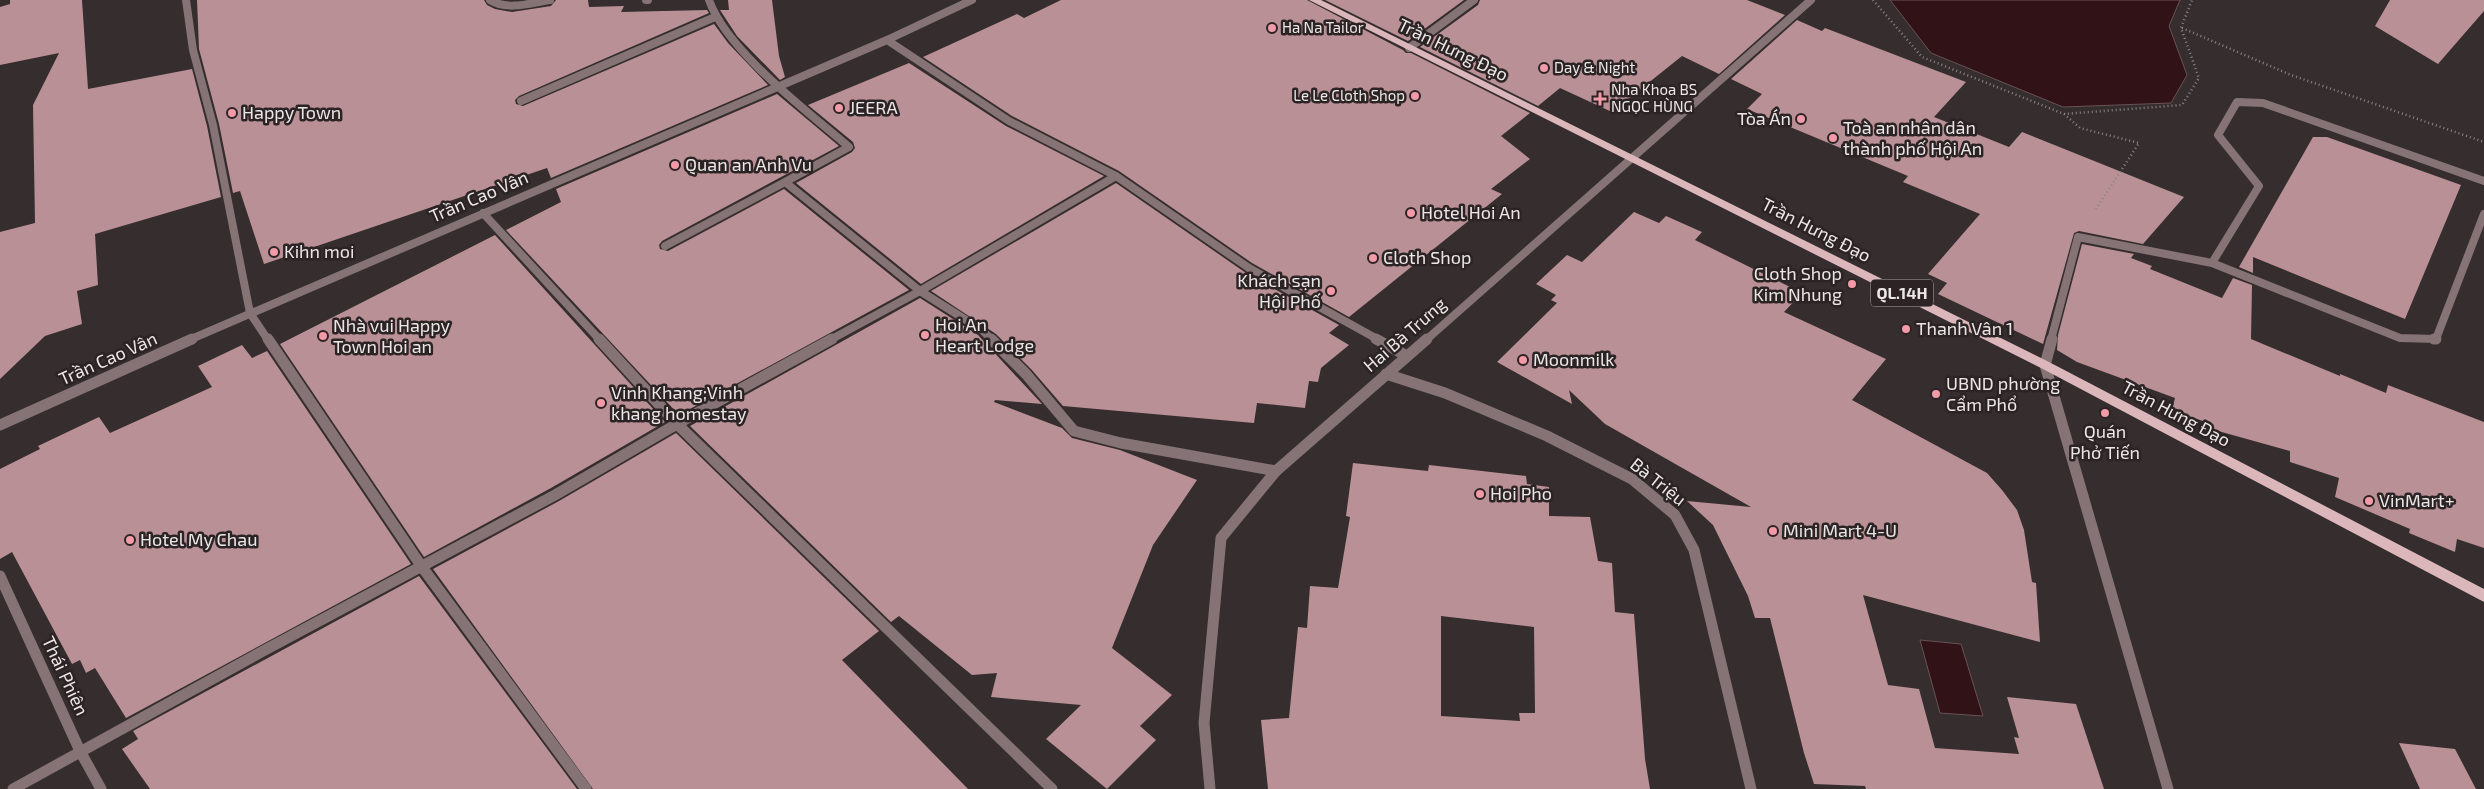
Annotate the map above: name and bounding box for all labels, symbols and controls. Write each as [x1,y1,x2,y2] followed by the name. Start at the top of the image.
[1395,13,1512,85] street label: Trần Hưng Đạo
[1282,18,1364,36] place label: Ha Na Tailor
[1266,22,1278,34] marker: Ha Na Tailor
[1554,58,1635,76] place label: Day & Night
[1538,62,1550,74] marker: Day & Night
[1611,80,1697,115] place label: Nha Khoa BS NGỌC HÙNG
[1293,86,1405,104] place label: Le Le Cloth Shop
[1409,90,1421,102] marker: Le Le Cloth Shop
[1593,92,1607,106] marker: Nha Khoa BS NGỌC HÙNG
[849,96,898,118] place label: JEERA
[242,101,341,123] place label: Happy Town
[833,102,845,114] marker: JEERA
[226,107,238,119] marker: Happy Town
[1737,107,1791,129] place label: Tòa Án
[1795,113,1807,125] marker: Tòa Án
[1843,116,1982,159] place label: Toà an nhân dân thành phố Hội An
[1827,132,1839,144] marker: Toà an nhân dân thành phố Hội An
[685,153,812,175] place label: Quan an Anh Vu
[669,159,681,171] marker: Quan an Anh Vu
[426,165,531,227] street label: Trần Cao Vân
[1758,192,1875,266] street label: Trần Hưng Đạo
[1421,201,1521,223] place label: Hotel Hoi An
[1405,207,1417,219] marker: Hotel Hoi An
[284,240,355,262] place label: Kihn moi
[268,246,280,258] marker: Kihn moi
[1383,246,1471,268] place label: Cloth Shop
[1367,252,1379,264] marker: Cloth Shop
[1753,262,1842,305] place label: Cloth Shop Kim Nhung
[1237,269,1321,312] place label: Khách sạn Hội Phố
[1846,278,1858,290] marker: Cloth Shop Kim Nhung
[1871,280,1933,306] road number: QL.14H
[1325,285,1337,297] marker: Khách sạn Hội Phố
[1359,292,1450,376] street label: Hai Bà Trưng
[935,313,1034,356] place label: Hoi An Heart Lodge
[333,314,451,357] place label: Nhà vui Happy Town Hoi an
[1916,317,2013,339] place label: Thanh Vân 1
[1900,323,1912,335] marker: Thanh Vân 1
[55,327,160,390] street label: Trần Cao Vân
[919,329,931,341] marker: Hoi An Heart Lodge
[317,330,329,342] marker: Nhà vui Happy Town Hoi an
[1533,348,1614,370] place label: Moonmilk
[1517,354,1529,366] marker: Moonmilk
[1946,372,2060,415] place label: UBND phường Cẩm Phổ
[2118,375,2235,451] street label: Trần Hưng Đạo
[611,381,747,424] place label: Vinh Khang;Vinh khang homestay
[1930,388,1942,400] marker: UBND phường Cẩm Phổ
[595,397,607,409] marker: Vinh Khang;Vinh khang homestay
[2099,407,2111,419] marker: Quán Phở Tiến
[2070,420,2140,463] place label: Quán Phở Tiến
[1626,453,1691,510] street label: Bà Triệu
[1490,482,1552,504] place label: Hoi Pho
[1474,488,1486,500] marker: Hoi Pho
[2379,489,2455,511] place label: VinMart+
[2363,495,2375,507] marker: VinMart+
[1783,519,1897,541] place label: Mini Mart 4-U
[1767,525,1779,537] marker: Mini Mart 4-U
[140,528,257,550] place label: Hotel My Chau
[124,534,136,546] marker: Hotel My Chau
[38,632,94,719] street label: Thái Phiên

